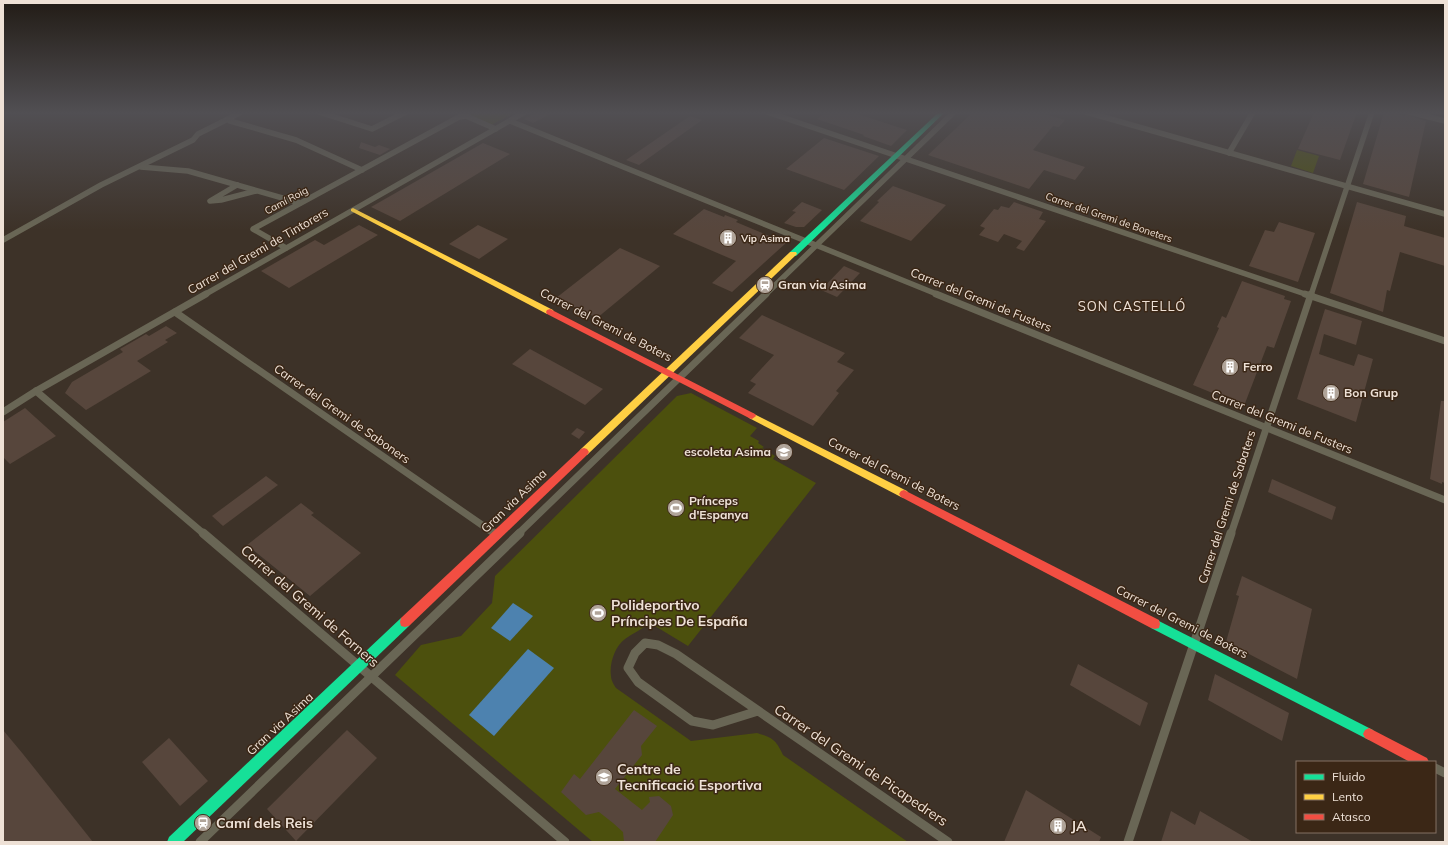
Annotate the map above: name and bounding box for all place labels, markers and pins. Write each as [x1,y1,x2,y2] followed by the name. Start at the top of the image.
[718,228,738,248] building icon: Vip Asima
[740,232,790,245] place label: Vip Asima
[755,275,775,295] station icon: Gran via Asima
[778,277,866,292] place label: Gran via Asima
[1220,357,1240,377] building icon: Ferro
[1243,359,1273,374] place label: Ferro
[1321,383,1341,403] building icon: Bon Grup
[1344,385,1398,400] place label: Bon Grup
[774,442,794,462] school or university icon: escoleta Asima
[684,444,771,459] place label: escoleta Asima
[689,493,748,522] place label: Prínceps d'Espanya
[666,498,686,518] sports icon: Prínceps d'Espanya
[611,596,748,630] place label: Polideportivo Príncipes De España
[588,603,608,623] sports icon: Polideportivo Príncipes De España
[617,760,762,794] place label: Centre de Tecnificació Esportiva
[594,767,614,787] school or university icon: Centre de Tecnificació Esportiva
[193,813,213,833] station icon: Camí dels Reis
[216,814,313,832] place label: Camí dels Reis
[1048,816,1068,836] building icon: JA
[1071,817,1087,835] place label: JA

